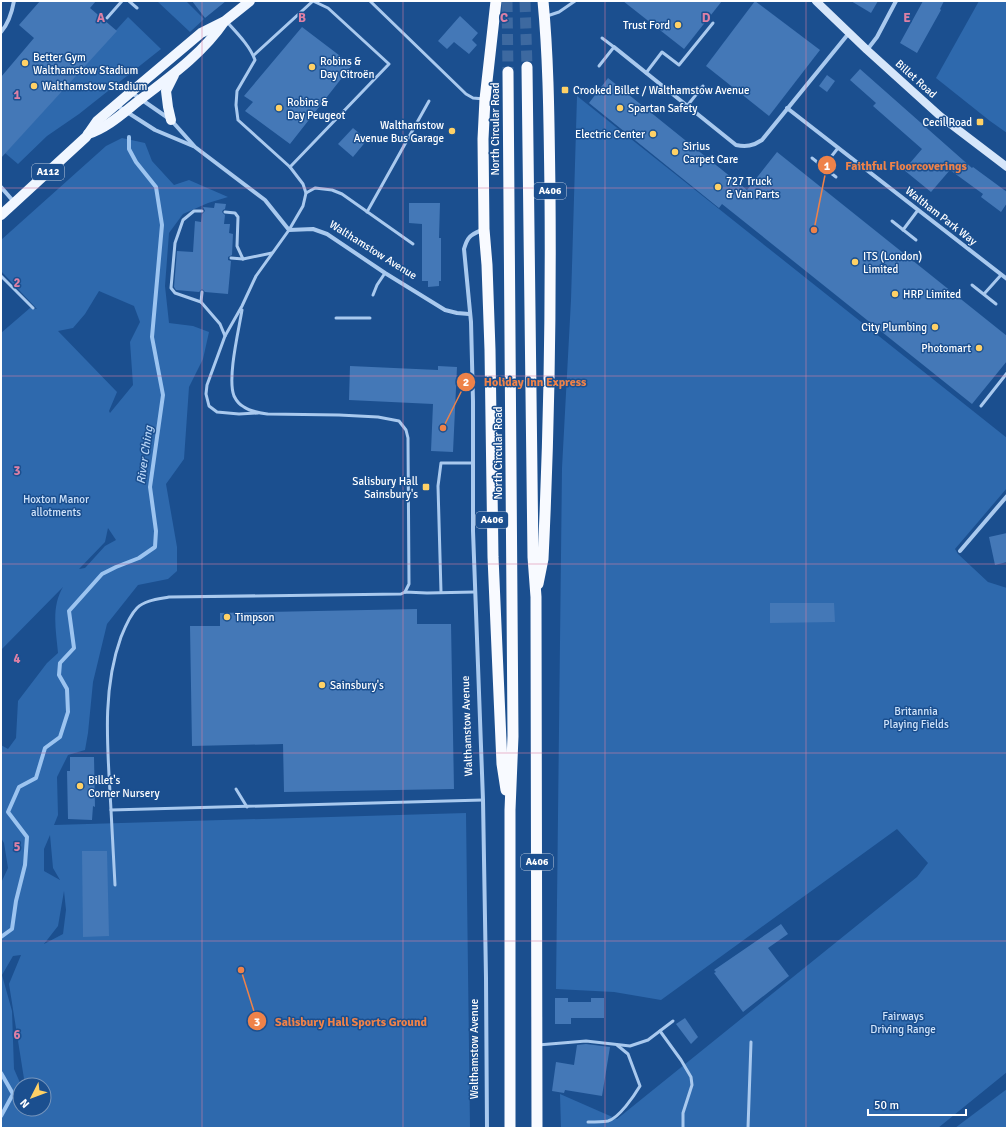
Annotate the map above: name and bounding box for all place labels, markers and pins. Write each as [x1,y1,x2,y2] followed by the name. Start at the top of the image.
[623,19,670,32] place label: Trust Ford
[673,20,683,30] marker: Trust Ford
[33,51,139,77] place label: Better Gym Walthamstow Stadium
[320,55,375,81] place label: Robins & Day Citroën
[20,58,30,68] marker: Better Gym Walthamstow Stadium
[307,62,317,72] marker: Robins & Day Citroën
[42,80,148,93] place label: Walthamstow Stadium
[29,81,39,91] marker: Walthamstow Stadium
[573,84,749,97] place label: Crooked Billet / Walthamstow Avenue
[560,85,570,95] marker: Crooked Billet / Walthamstow Avenue
[287,96,345,122] place label: Robins & Day Peugeot
[628,102,698,115] place label: Spartan Safety
[274,103,284,113] marker: Robins & Day Peugeot
[615,103,625,113] marker: Spartan Safety
[922,116,972,129] place label: Cecil Road
[975,117,985,127] marker: Cecil Road
[354,119,444,145] place label: Walthamstow Avenue Bus Garage
[447,126,457,136] marker: Walthamstow Avenue Bus Garage
[575,128,645,141] place label: Electric Center
[648,129,658,139] marker: Electric Center
[683,140,738,166] place label: Sirius Carpet Care
[670,147,680,157] marker: Sirius Carpet Care
[817,153,975,177] callout: Faithful Floorcoverings
[726,175,780,201] place label: 727 Truck & Van Parts
[713,182,723,192] marker: 727 Truck & Van Parts
[863,250,922,276] place label: ITS (London) Limited
[850,257,860,267] marker: ITS (London) Limited
[903,288,961,301] place label: HRP Limited
[890,289,900,299] marker: HRP Limited
[861,321,927,334] place label: City Plumbing
[930,322,940,332] marker: City Plumbing
[921,342,971,355] place label: Photomart
[974,343,984,353] marker: Photomart
[456,370,595,394] callout: Holiday Inn Express
[352,475,418,501] place label: Salisbury Hall Sainsbury's
[421,482,431,492] marker: Salisbury Hall Sainsbury's
[235,611,275,624] place label: Timpson
[222,612,232,622] marker: Timpson
[330,679,384,692] place label: Sainsbury's
[317,680,327,690] marker: Sainsbury's
[88,774,160,800] place label: Billet's Corner Nursery
[75,781,85,791] marker: Billet's Corner Nursery
[247,1009,435,1033] callout: Salisbury Hall Sports Ground

